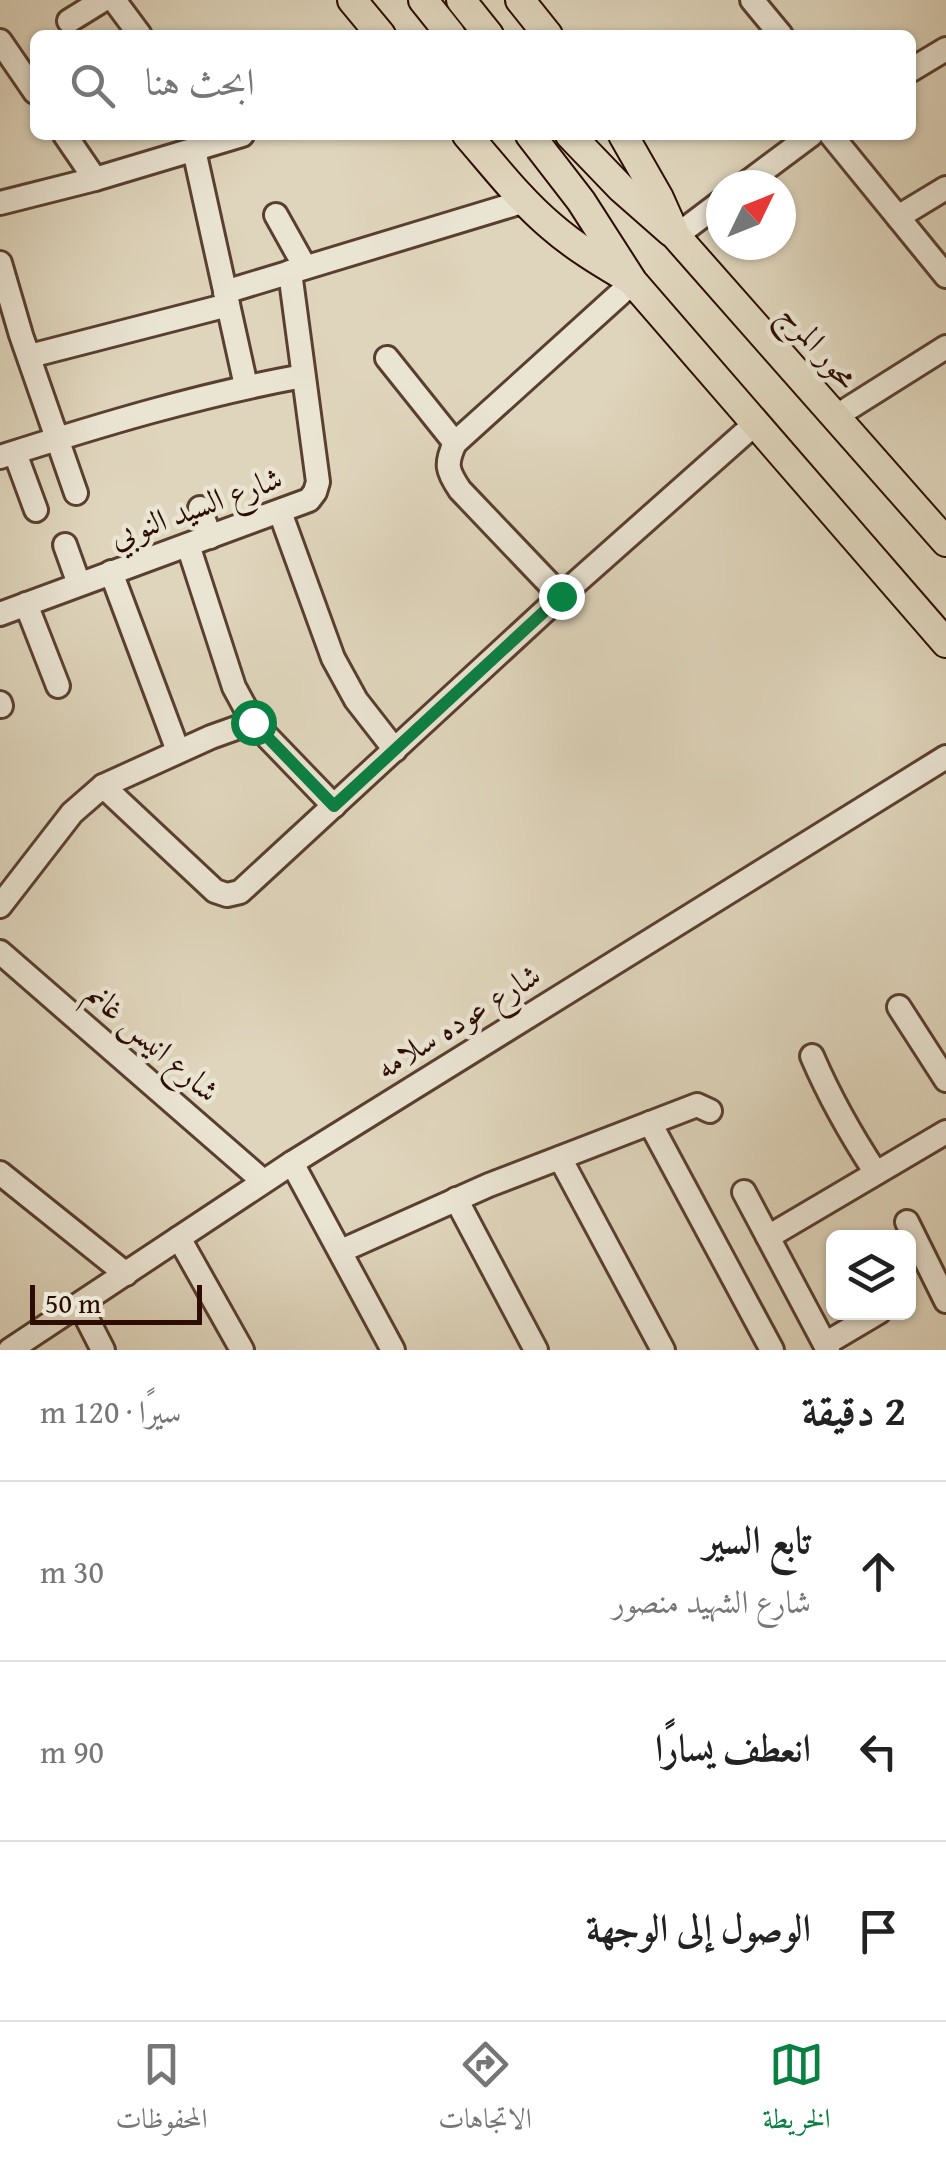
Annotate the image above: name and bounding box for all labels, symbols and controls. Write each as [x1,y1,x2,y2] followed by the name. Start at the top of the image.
[30,30,916,140] search box
[145,53,255,109] text: ابحث هنا
[65,58,120,113] icon: search
[706,170,796,260] north arrow
[765,292,870,402] street label: محور المرج
[103,454,290,563] street label: شارع السيد النوبي
[539,574,585,620] route end
[231,700,277,746] route start
[366,951,552,1093] street label: شارع عوده سلامه
[73,970,230,1117] street label: شارع انيس غانم
[826,1230,916,1320] map controls
[826,1230,916,1320] button: layers
[30,1280,202,1324] scale bar
[45,1282,101,1323] text: 50 m
[802,1379,906,1440] text: 2 دقيقة
[40,1388,182,1435] text: سيرًا · 120 m
[703,1511,811,1567] text: تابع السير
[851,1544,906,1599] icon: ahead
[40,1548,104,1595] text: 30 m
[612,1578,811,1625] text: شارع الشهيد منصور
[655,1719,811,1775] text: انعطف يسارًا
[851,1724,906,1779] icon: left
[40,1728,104,1775] text: 90 m
[586,1899,811,1955] text: الوصول إلى الوجهة
[851,1904,906,1959] icon: arrive
[115,2037,208,2146] tab: المحفوظات
[438,2037,532,2146] tab: الاتجاهات
[763,2037,831,2146] tab: الخريطة

